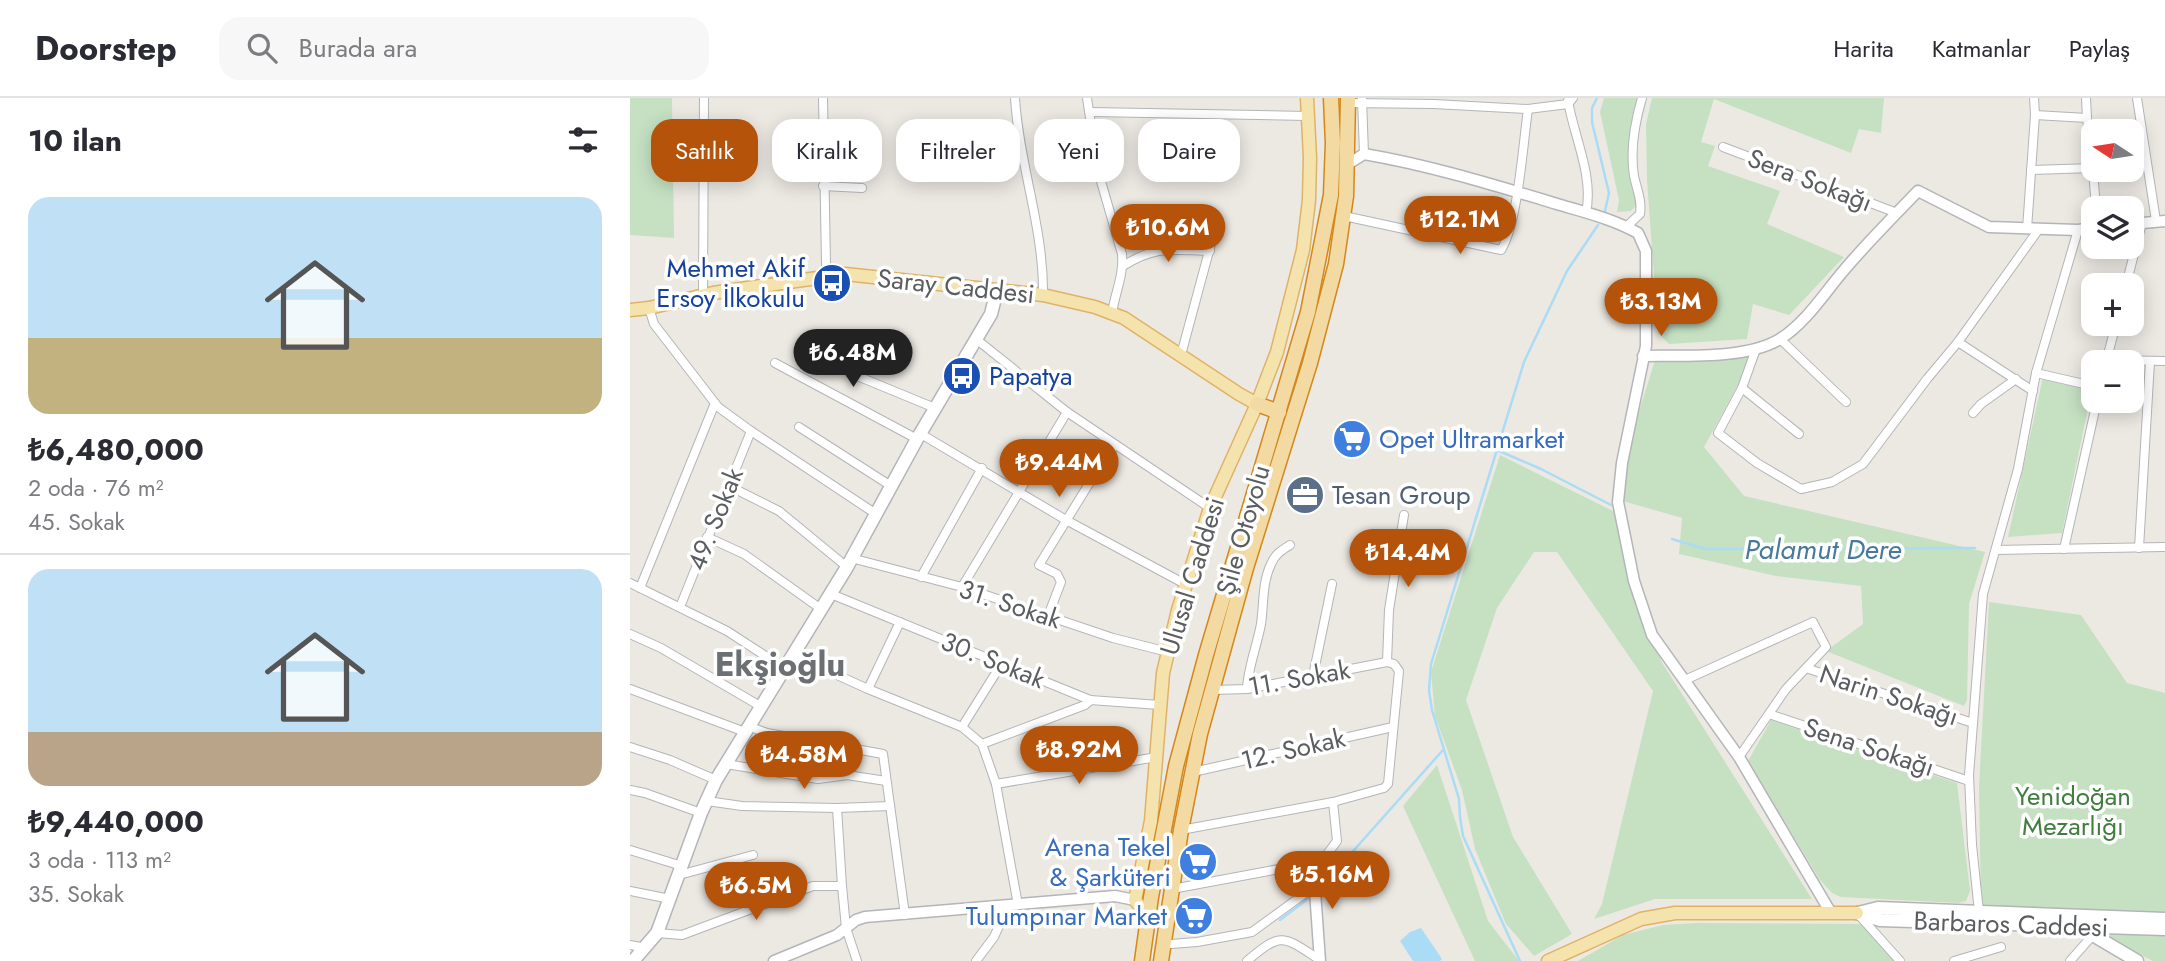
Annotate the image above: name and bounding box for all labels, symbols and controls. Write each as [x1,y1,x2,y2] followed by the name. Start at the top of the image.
[219,17,709,80] search box
[35,25,177,72] text: Doorstep
[243,29,281,67] icon: search
[299,29,417,67] text: Burada ara
[1833,31,1894,66] text: Harita
[1932,31,2031,66] text: Katmanlar
[2069,31,2130,66] text: Paylaş
[28,119,122,162] text: 10 ilan
[651,119,758,182] chip: Satılık
[772,119,882,182] chip: Kiralık
[896,119,1020,182] chip: Filtreler
[1034,119,1124,182] chip: Yeni
[1138,119,1240,182] chip: Daire
[2081,119,2144,182] north arrow
[2081,119,2144,413] map controls
[564,121,602,159] icon: filters
[1742,139,1878,221] street label: Sera Sokağı
[2081,196,2144,259] button: layers
[1403,197,1517,256] pin: ₺12.1M
[1420,202,1500,236] text: ₺12.1M
[1111,204,1225,264] pin: ₺10.6M
[1126,210,1210,244] text: ₺10.6M
[252,242,378,368] icon: home
[656,249,806,317] place label: Mehmet Akif Ersoy İlkokulu
[876,259,1036,313] street label: Saray Caddesi
[811,262,853,304] bus stop icon: Mehmet Akif Ersoy İlkokulu
[2081,273,2144,336] button: +
[1604,278,1718,338] pin: ₺3.13M
[1621,284,1701,318] text: ₺3.13M
[796,330,910,389] pin: ₺6.48M
[810,335,896,369] text: ₺6.48M
[2081,350,2144,413] button: −
[941,355,983,397] bus stop icon: Papatya
[989,357,1073,395] place label: Papatya
[1331,418,1373,460] supermarket icon: Opet Ultramarket
[1379,420,1565,458] place label: Opet Ultramarket
[28,428,204,471] text: ₺6,480,000
[1002,440,1116,499] pin: ₺9.44M
[1016,445,1102,479] text: ₺9.44M
[677,461,753,576] street label: 49. Sokak
[1206,461,1280,599] street label: Şile Otoyolu
[28,471,164,505] text: 2 oda · 76 m²
[1284,474,1326,516] office icon: Tesan Group
[1332,476,1471,514] place label: Tesan Group
[1150,492,1234,660] street label: Ulusal Caddesi
[28,505,125,539] text: 45. Sokak
[1744,529,1902,570] water label: Palamut Dere
[1351,530,1465,589] pin: ₺14.4M
[1366,535,1450,569] text: ₺14.4M
[954,570,1066,639] street label: 31. Sokak
[252,614,378,740] icon: home
[935,622,1051,698] street label: 30. Sokak
[715,641,845,688] district label: Ekşioğlu
[1245,650,1353,706] street label: 11. Sokak
[1815,655,1963,735] street label: Narin Sokağı
[1799,708,1939,786] street label: Sena Sokağı
[1237,718,1349,779] street label: 12. Sokak
[1022,726,1136,786] pin: ₺8.92M
[747,732,861,791] pin: ₺4.58M
[1036,732,1122,766] text: ₺8.92M
[761,737,847,771] text: ₺4.58M
[2015,777,2131,845] park label: Yenidoğan Mezarlığı
[28,800,204,843] text: ₺9,440,000
[1045,828,1171,896] place label: Arena Tekel & Şarküteri
[1177,841,1219,883] supermarket icon: Arena Tekel & Şarküteri
[28,843,171,877] text: 3 oda · 113 m²
[1275,852,1389,911] pin: ₺5.16M
[1291,857,1373,891] text: ₺5.16M
[707,862,805,922] pin: ₺6.5M
[720,868,792,902] text: ₺6.5M
[28,877,124,911] text: 35. Sokak
[1173,895,1215,937] supermarket icon: Tulumpınar Market
[966,897,1168,935] place label: Tulumpınar Market
[1913,902,2109,946] street label: Barbaros Caddesi

